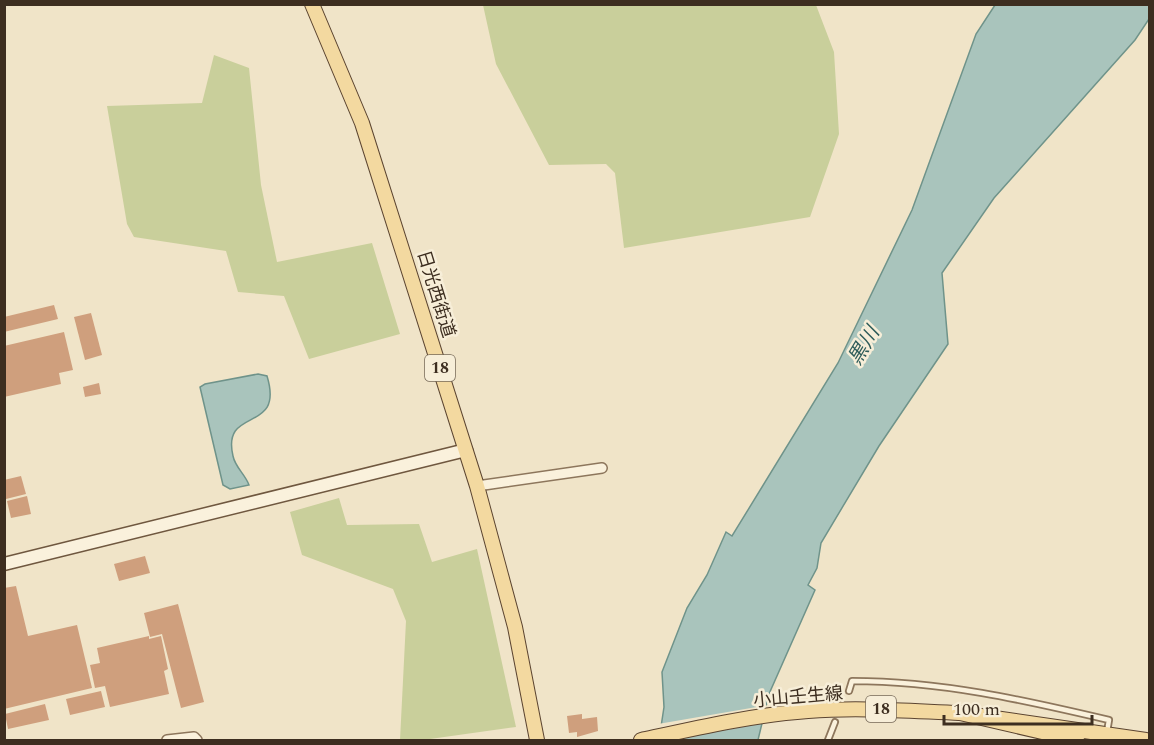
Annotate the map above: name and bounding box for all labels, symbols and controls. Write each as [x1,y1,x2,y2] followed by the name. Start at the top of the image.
[410,247,462,341] street label: 日光西街道
[841,319,888,371] water label: 黒川
[425,355,455,381] road number: 18
[752,680,844,714] street label: 小山壬生線
[944,688,1092,726] scale bar
[866,696,896,722] road number: 18
[953,696,1000,723] text: 100 m

